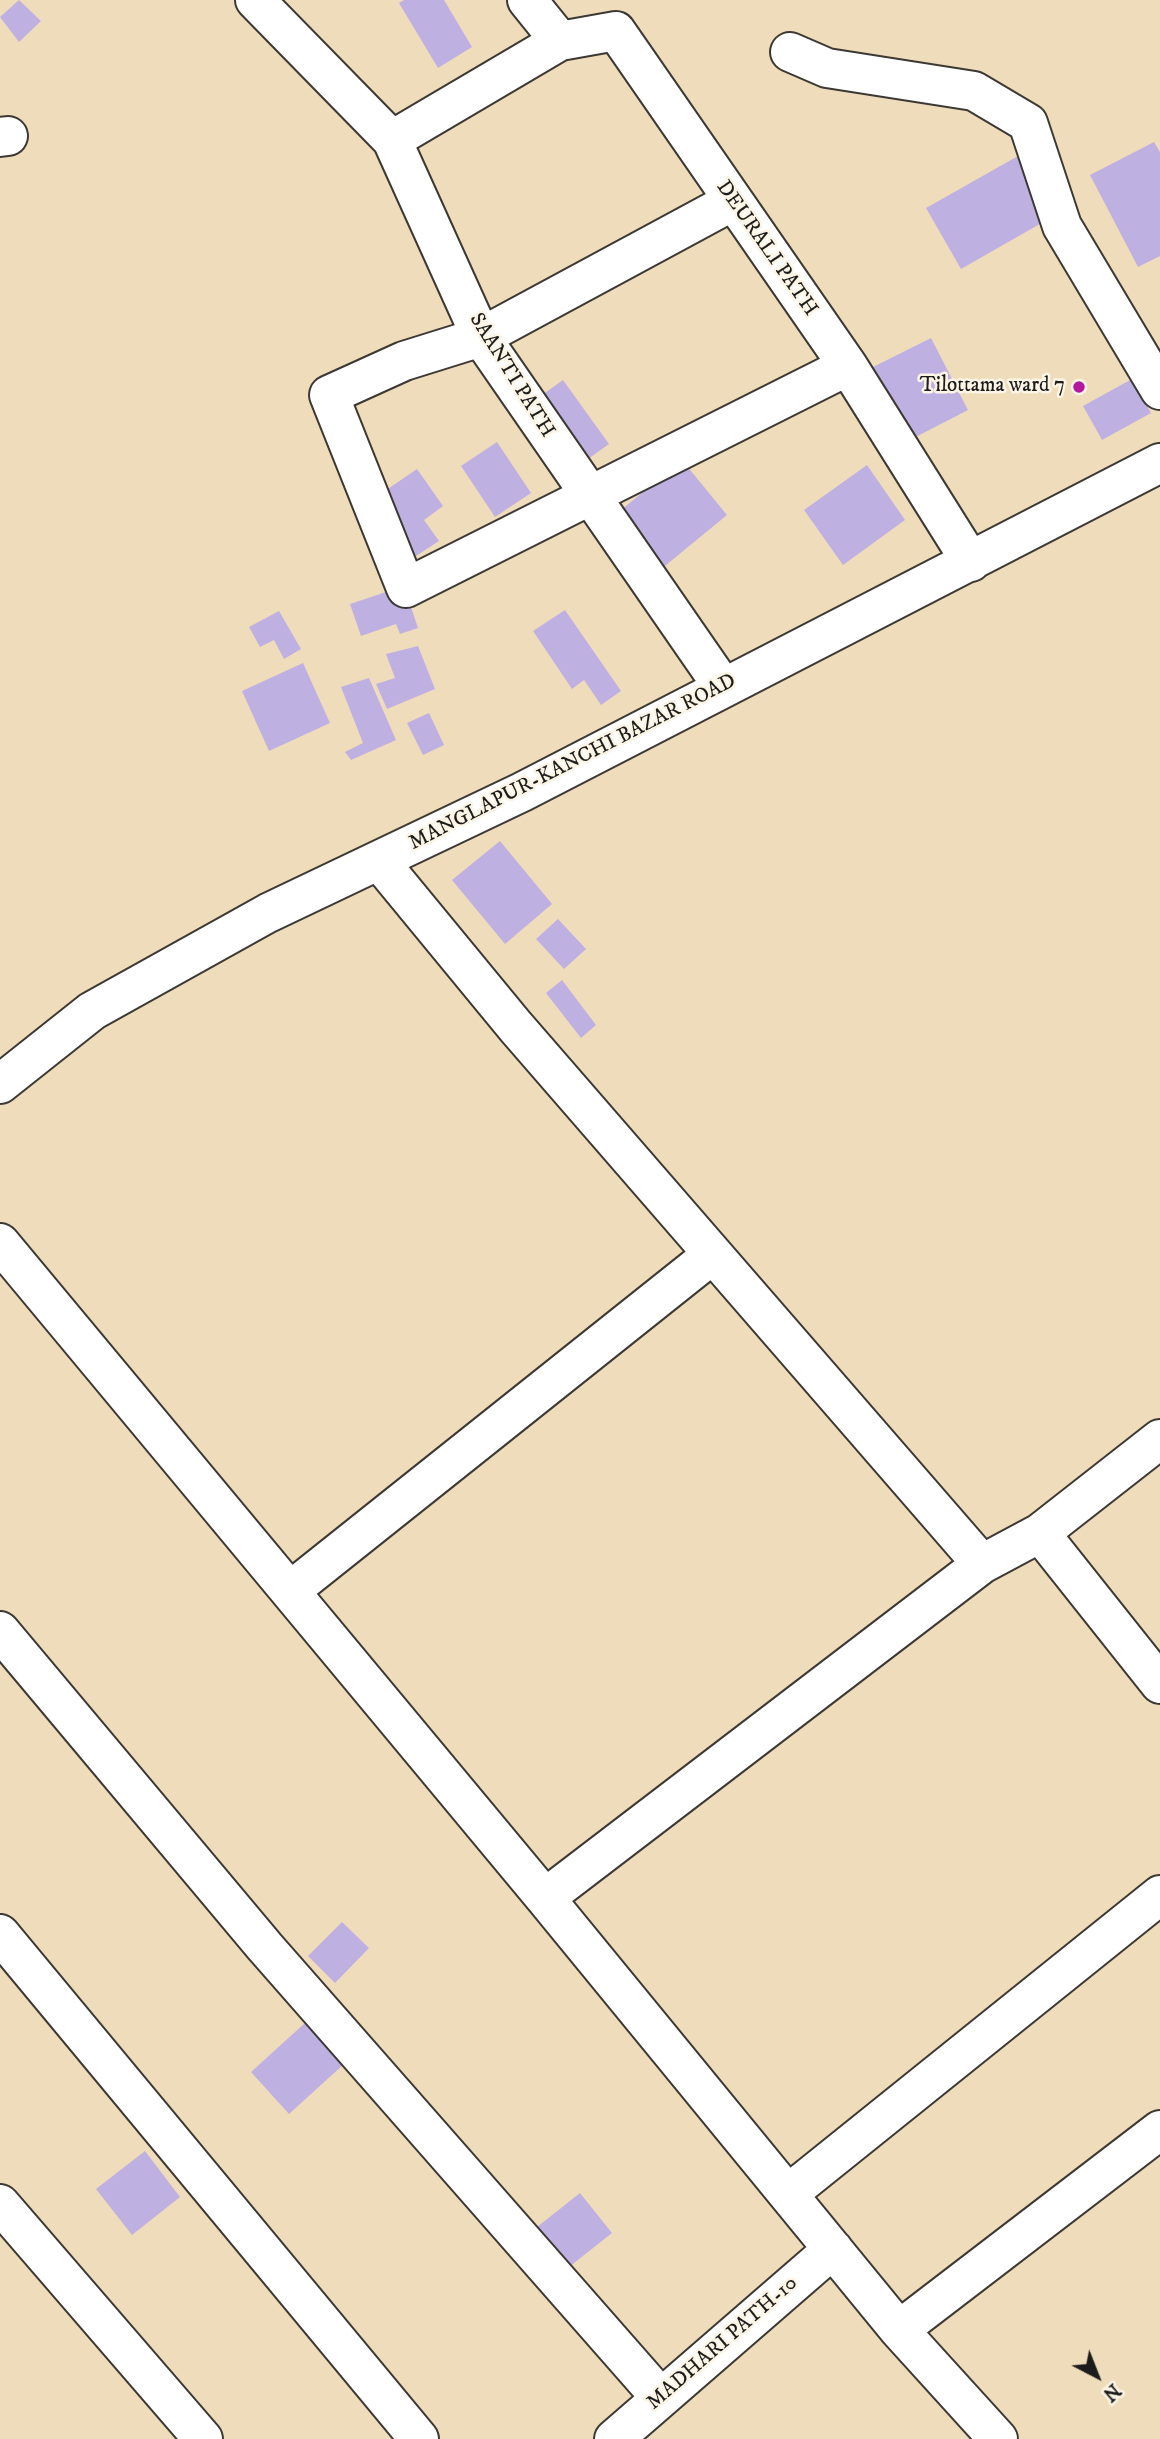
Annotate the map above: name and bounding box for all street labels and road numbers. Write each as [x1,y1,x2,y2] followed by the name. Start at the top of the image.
[710,176,822,322] street label: DEURALI PATH
[463,309,559,443] street label: SAANTI PATH
[405,669,741,857] street label: MANGLAPUR-KANCHI BAZAR ROAD
[642,2272,804,2416] street label: MADHARI PATH-10

